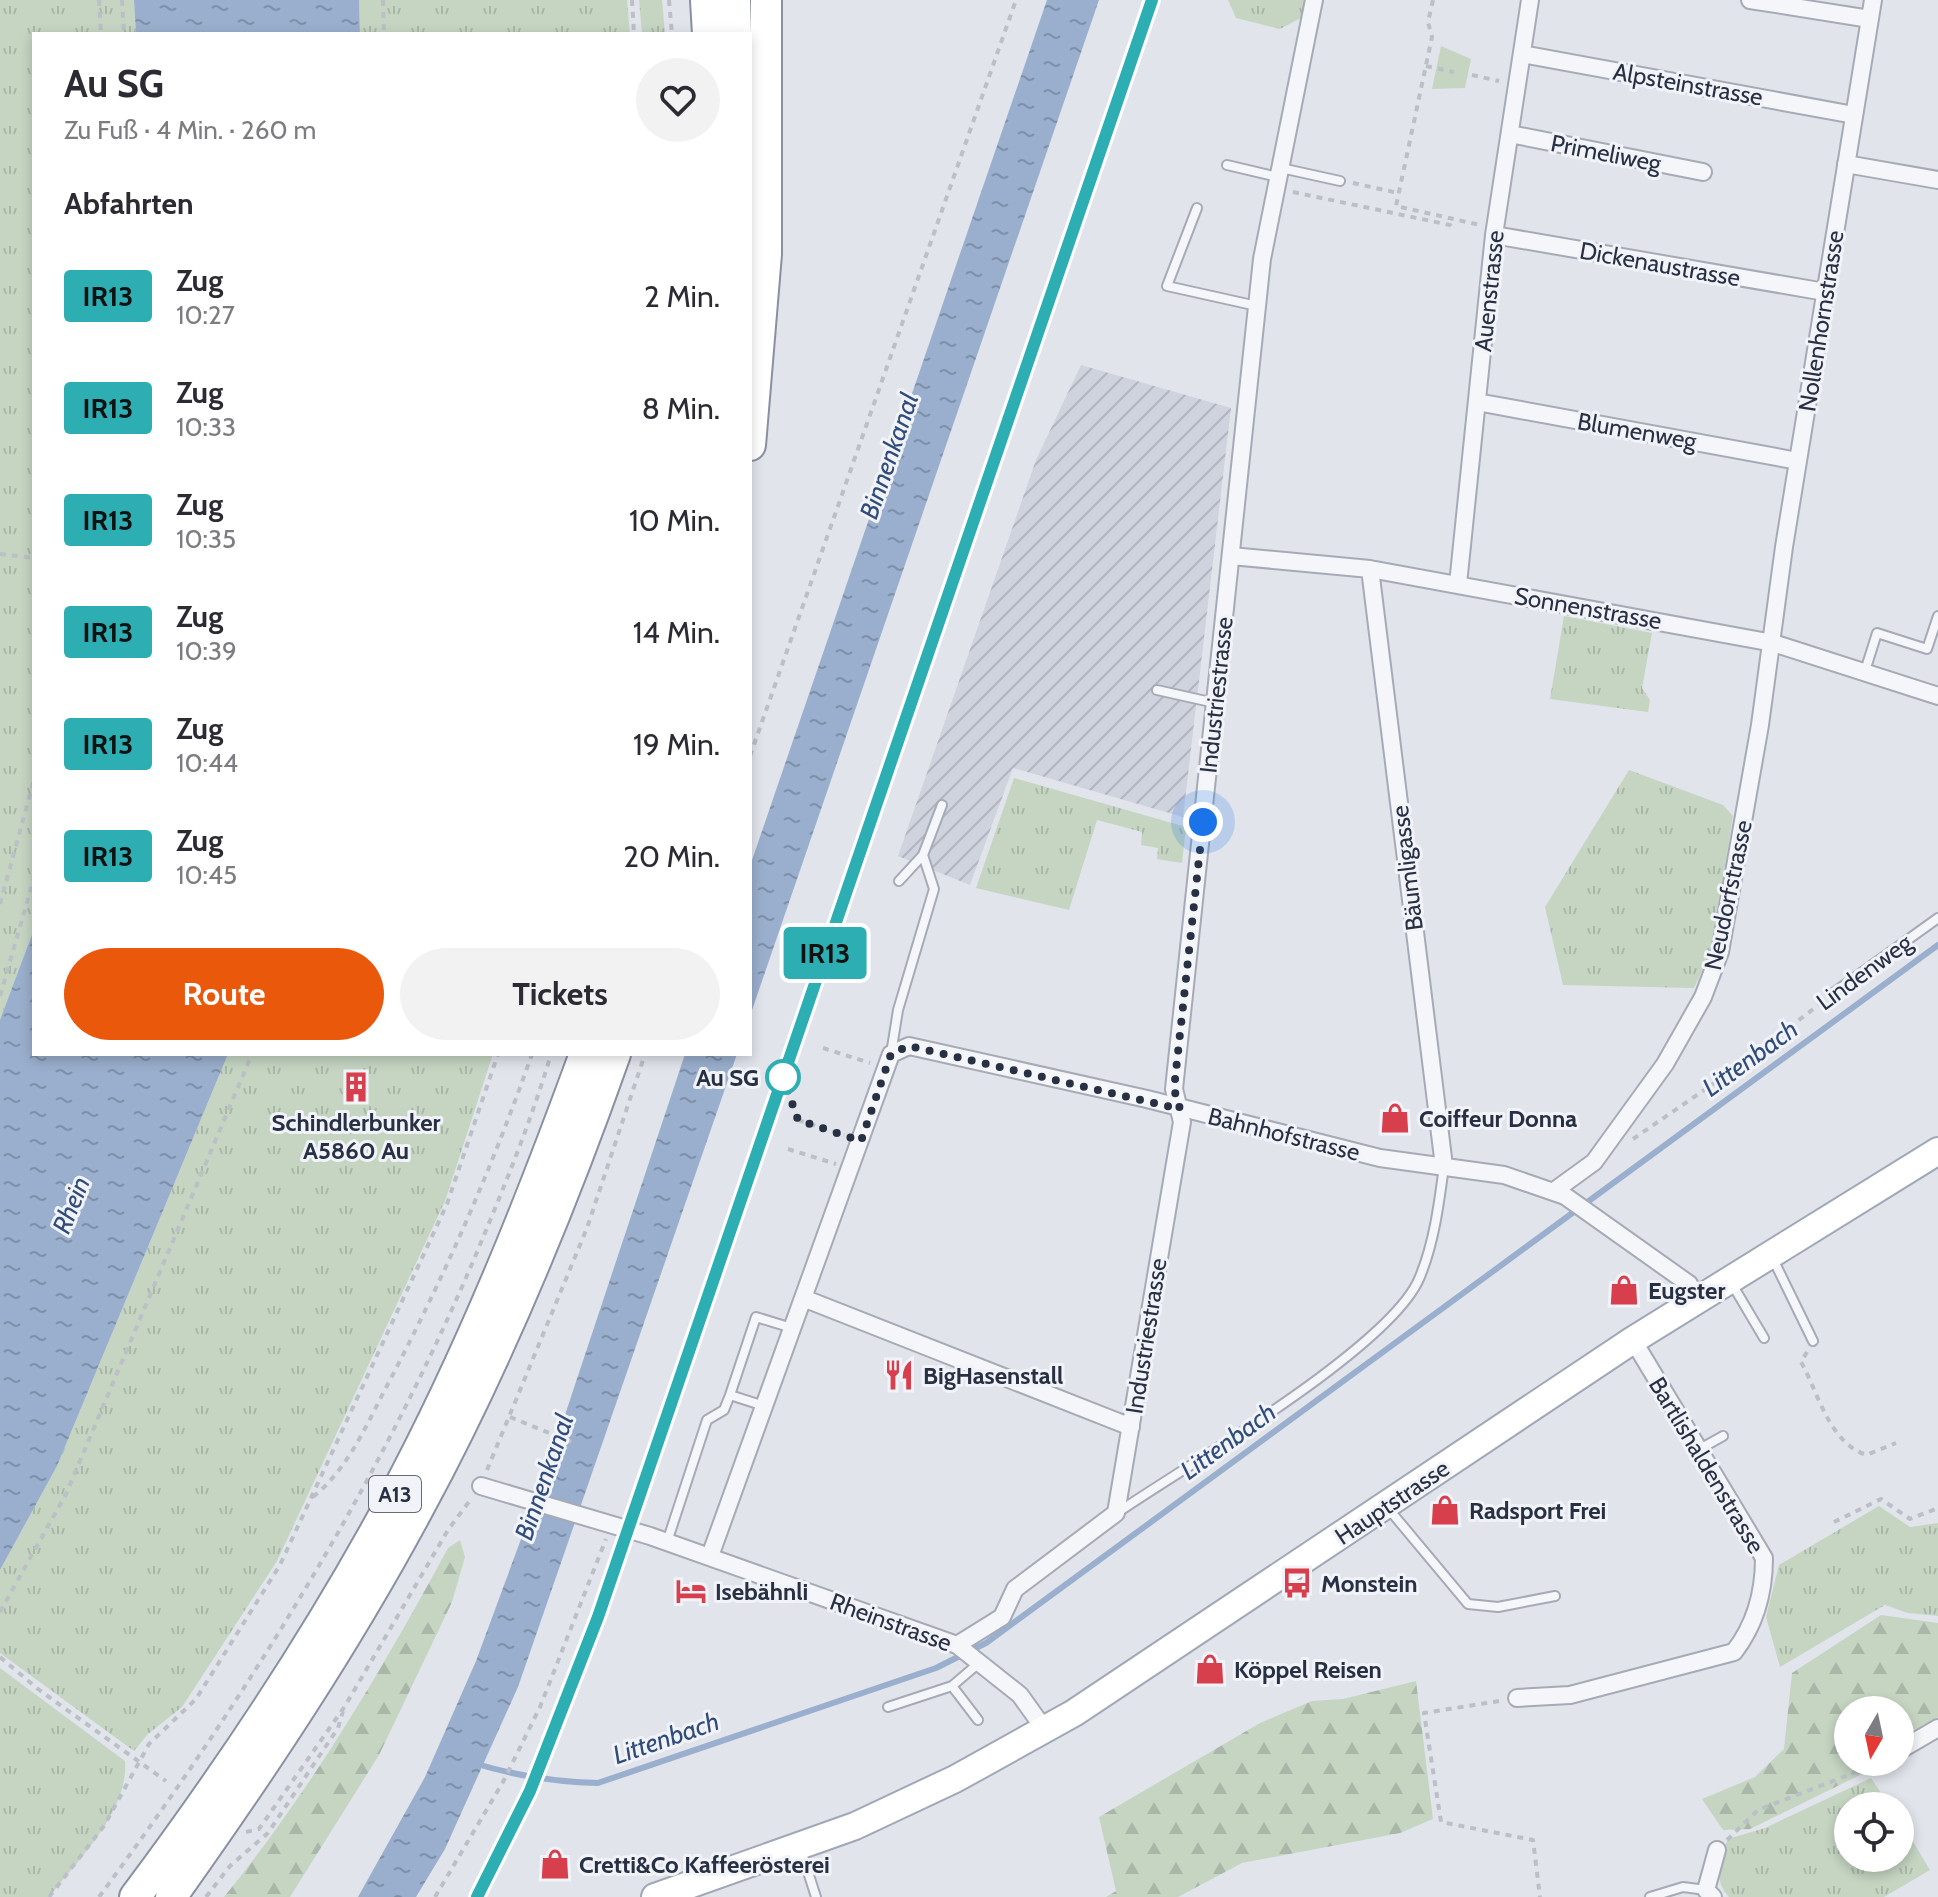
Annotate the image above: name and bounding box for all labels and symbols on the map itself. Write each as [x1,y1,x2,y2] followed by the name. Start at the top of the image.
[1611,57,1765,111] street label: Alpsteinstrasse
[1548,128,1665,178] street label: Primeliweg
[1792,228,1850,414] street label: Nollenhornstrasse
[1468,229,1510,353] street label: Auenstrasse
[1578,236,1742,292] street label: Dickenaustrasse
[853,389,925,523] water label: Binnenkanal
[1575,406,1700,456] street label: Blumenweg
[1512,581,1664,635] street label: Sonnenstrasse
[1193,615,1239,775] street label: Industriestrasse
[1183,802,1223,842] your location
[1385,804,1429,932] street label: Bäumligasse
[1698,817,1758,973] street label: Neudorfstrasse
[769,927,881,979] line badge: IR13
[1811,927,1918,1016] street label: Lindenweg
[1696,1013,1804,1103] water label: Littenbach
[766,1060,800,1094] marker: Au SG
[696,1063,759,1092] place label: Au SG
[339,1070,373,1104] building icon: Schindlerbunker A5860 Au
[1205,1101,1363,1167] street label: Bahnhofstrasse
[1378,1101,1412,1135] shop icon: Coiffeur Donna
[1419,1104,1577,1133] place label: Coiffeur Donna
[272,1108,441,1165] place label: Schindlerbunker A5860 Au
[45,1172,97,1238] water label: Rhein
[1119,1256,1173,1416] street label: Industriestrasse
[1607,1273,1641,1307] shop icon: Eugster
[1648,1276,1725,1305] place label: Eugster
[882,1358,916,1392] restaurant icon: BigHasenstall
[923,1361,1063,1390] place label: BigHasenstall
[1643,1372,1771,1558] street label: Bartlishaldenstrasse
[1174,1396,1282,1486] water label: Littenbach
[508,1410,580,1544] water label: Binnenkanal
[1329,1453,1455,1551] street label: Hauptstrasse
[369,1476,421,1512] road number: A13
[1428,1493,1462,1527] shop icon: Radsport Frei
[1469,1496,1606,1525] place label: Radsport Frei
[1280,1566,1314,1600] bus stop icon: Monstein
[1321,1569,1417,1598] place label: Monstein
[674,1574,708,1608] hotel icon: Isebähnli
[715,1577,808,1606] place label: Isebähnli
[826,1587,956,1657] street label: Rheinstrasse
[1193,1652,1227,1686] shop icon: Köppel Reisen
[1234,1655,1382,1684] place label: Köppel Reisen
[1834,1696,1914,1776] north arrow
[609,1705,723,1771] water label: Littenbach
[538,1847,572,1881] shop icon: Cretti&Co Kaffeerösterei
[579,1850,830,1879] place label: Cretti&Co Kaffeerösterei

